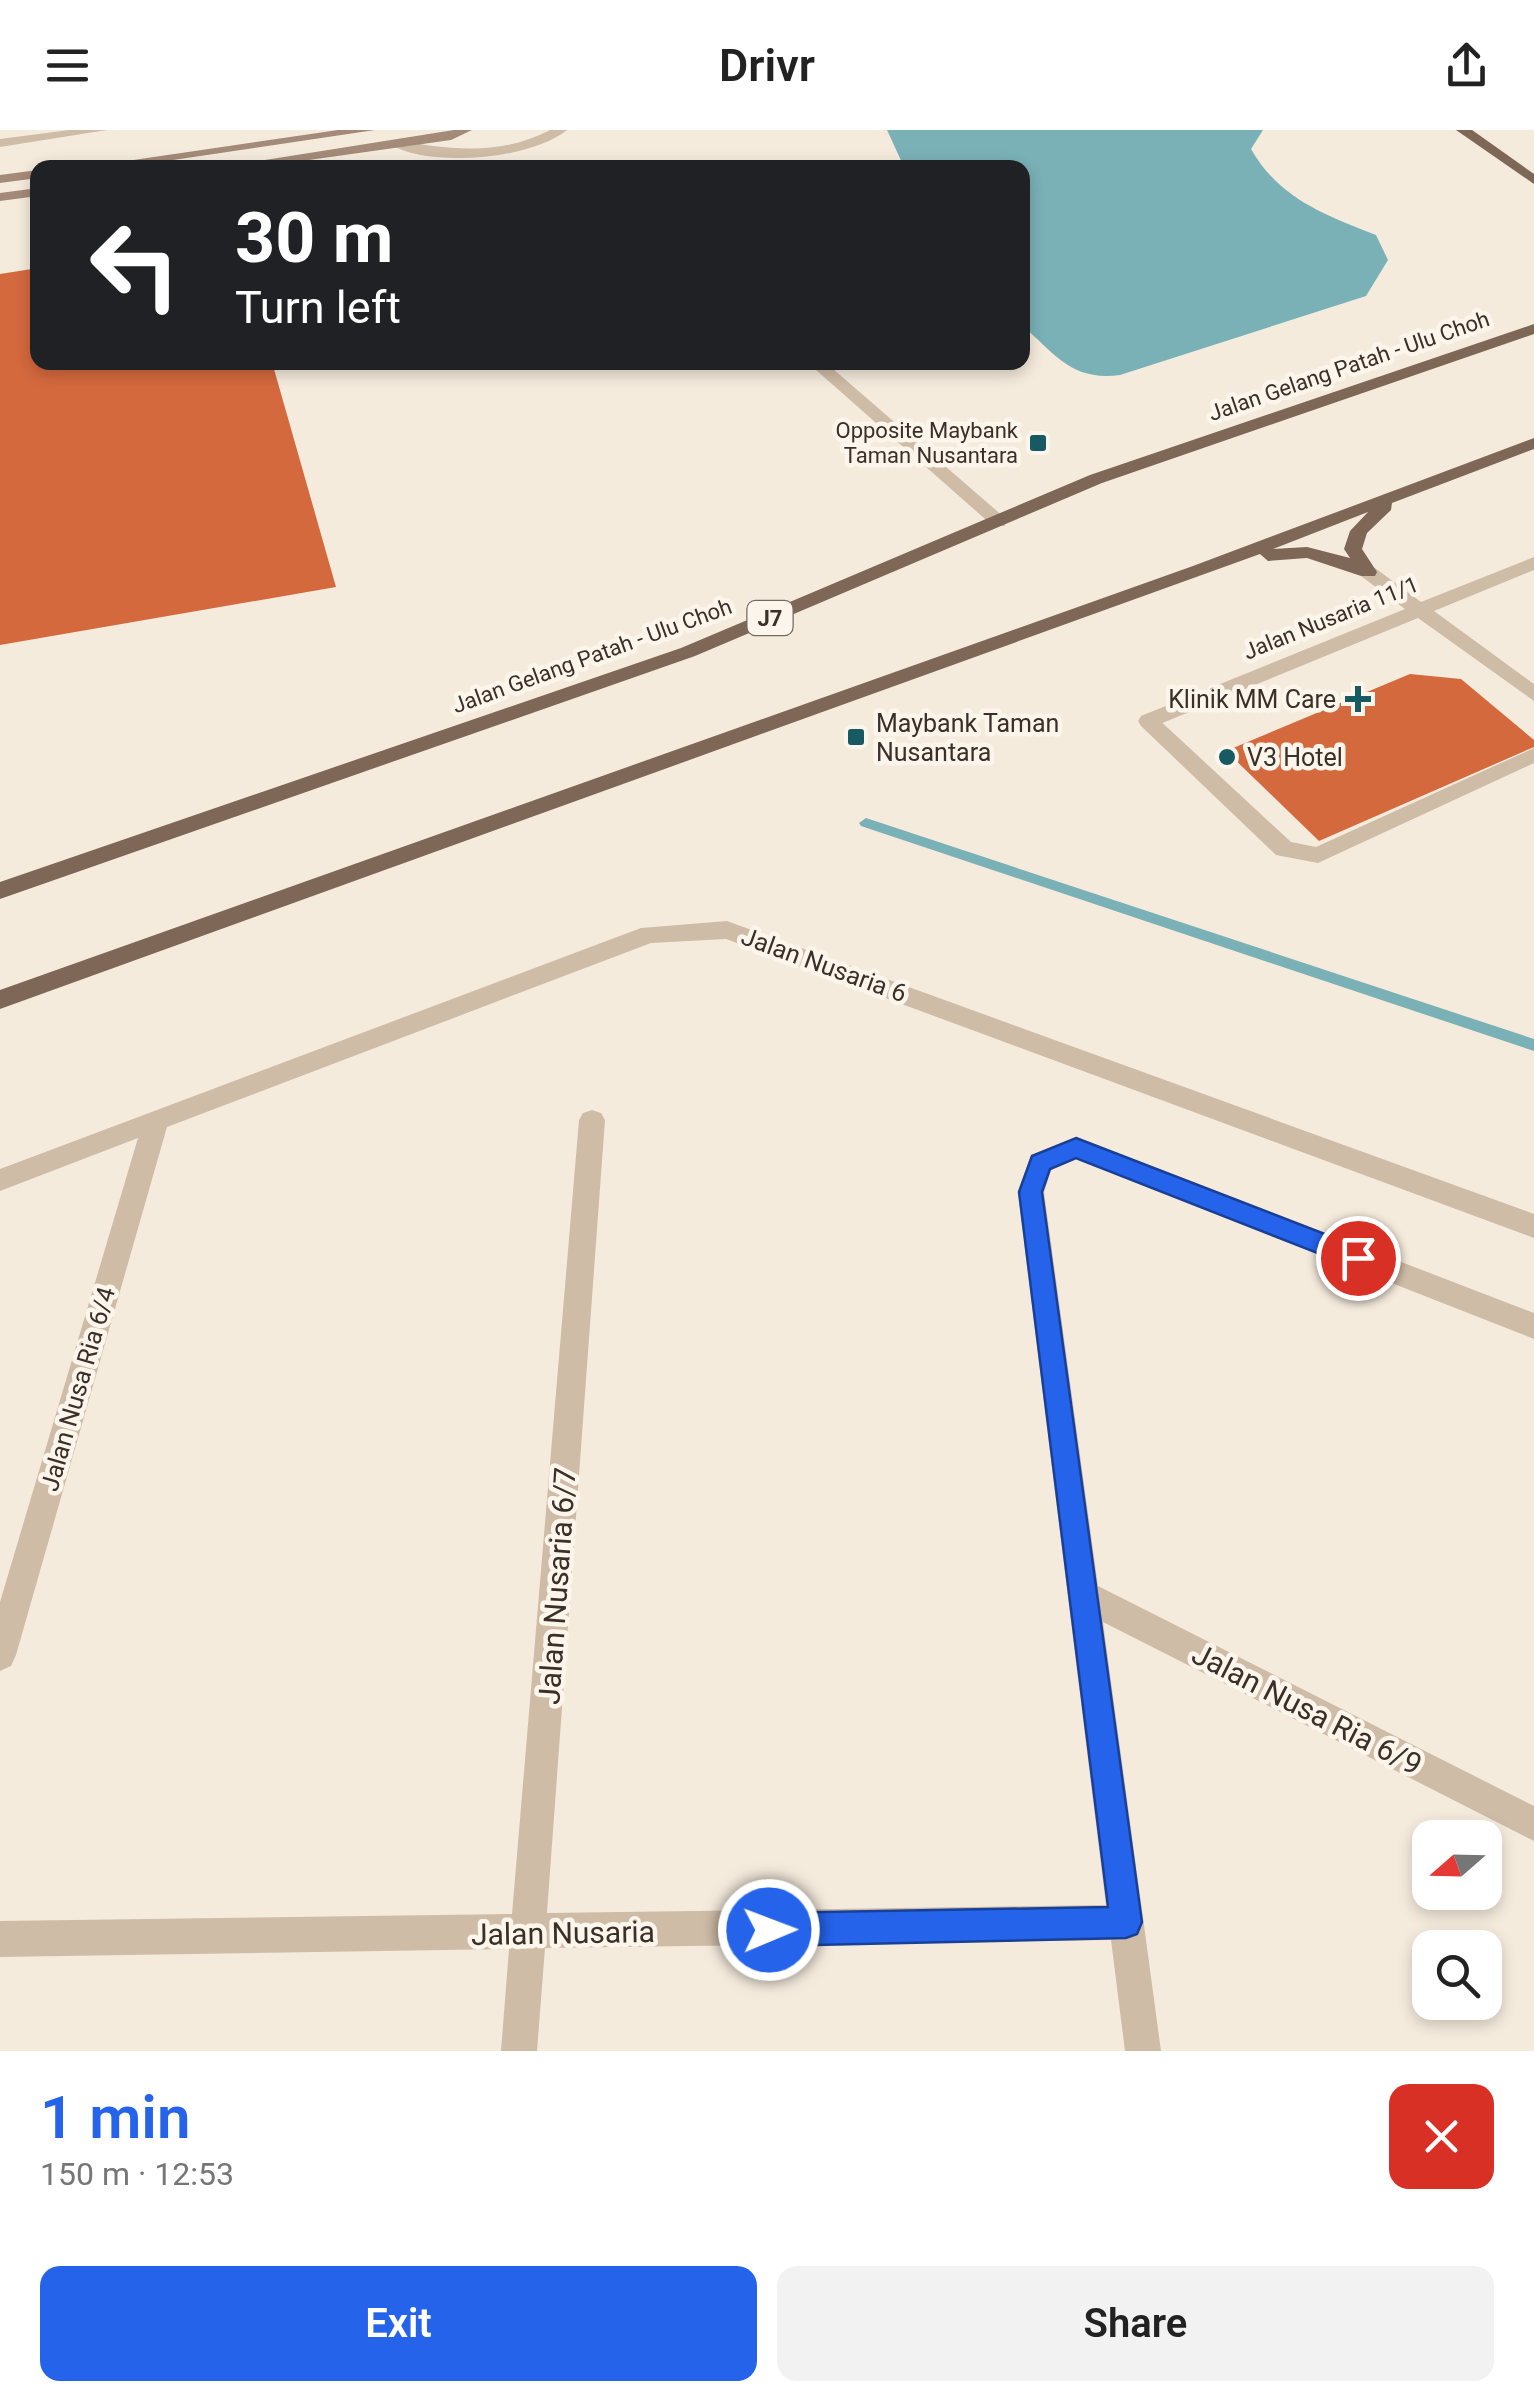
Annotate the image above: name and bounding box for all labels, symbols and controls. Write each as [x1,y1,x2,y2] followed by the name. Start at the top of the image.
[40,38,95,93] icon: menu
[1439,38,1494,93] icon: share
[719,39,815,92] text: Drivr
[235,197,393,279] text: 30 m
[70,200,200,330] icon: left
[235,281,401,334] text: Turn left
[1205,306,1493,426] street label: Jalan Gelang Patah - Ulu Choh
[836,418,1019,468] place label: Opposite Maybank Taman Nusantara
[1027,432,1049,454] marker: Opposite Maybank Taman Nusantara
[1240,571,1422,665] street label: Jalan Nusaria 11/1
[449,594,735,718] street label: Jalan Gelang Patah - Ulu Choh
[748,601,792,635] road number: J7
[1168,685,1336,714] place label: Klinik MM Care
[1345,686,1371,712] marker: Klinik MM Care
[876,709,1059,767] place label: Maybank Taman Nusantara
[845,726,867,748] marker: Maybank Taman Nusantara
[1247,743,1343,772] place label: V3 Hotel
[1216,746,1238,768] marker: V3 Hotel
[737,922,911,1008] street label: Jalan Nusaria 6
[1316,1216,1401,1301] pin
[1331,1231,1386,1286] icon: arrive
[35,1284,121,1494] street label: Jalan Nusa Ria 6/4
[531,1466,583,1706] street label: Jalan Nusaria 6/7
[1186,1636,1428,1782] street label: Jalan Nusa Ria 6/9
[1412,1820,1502,1910] north arrow
[1412,1820,1502,2020] map controls
[717,1878,821,1982] position arrow
[471,1914,655,1952] street label: Jalan Nusaria
[1412,1930,1502,2020] button: search
[40,2082,190,2153] text: 1 min
[1389,2084,1494,2189] button: close
[40,2155,234,2193] text: 150 m · 12:53
[40,2266,757,2381] button: Exit
[777,2266,1494,2381] button: Share

